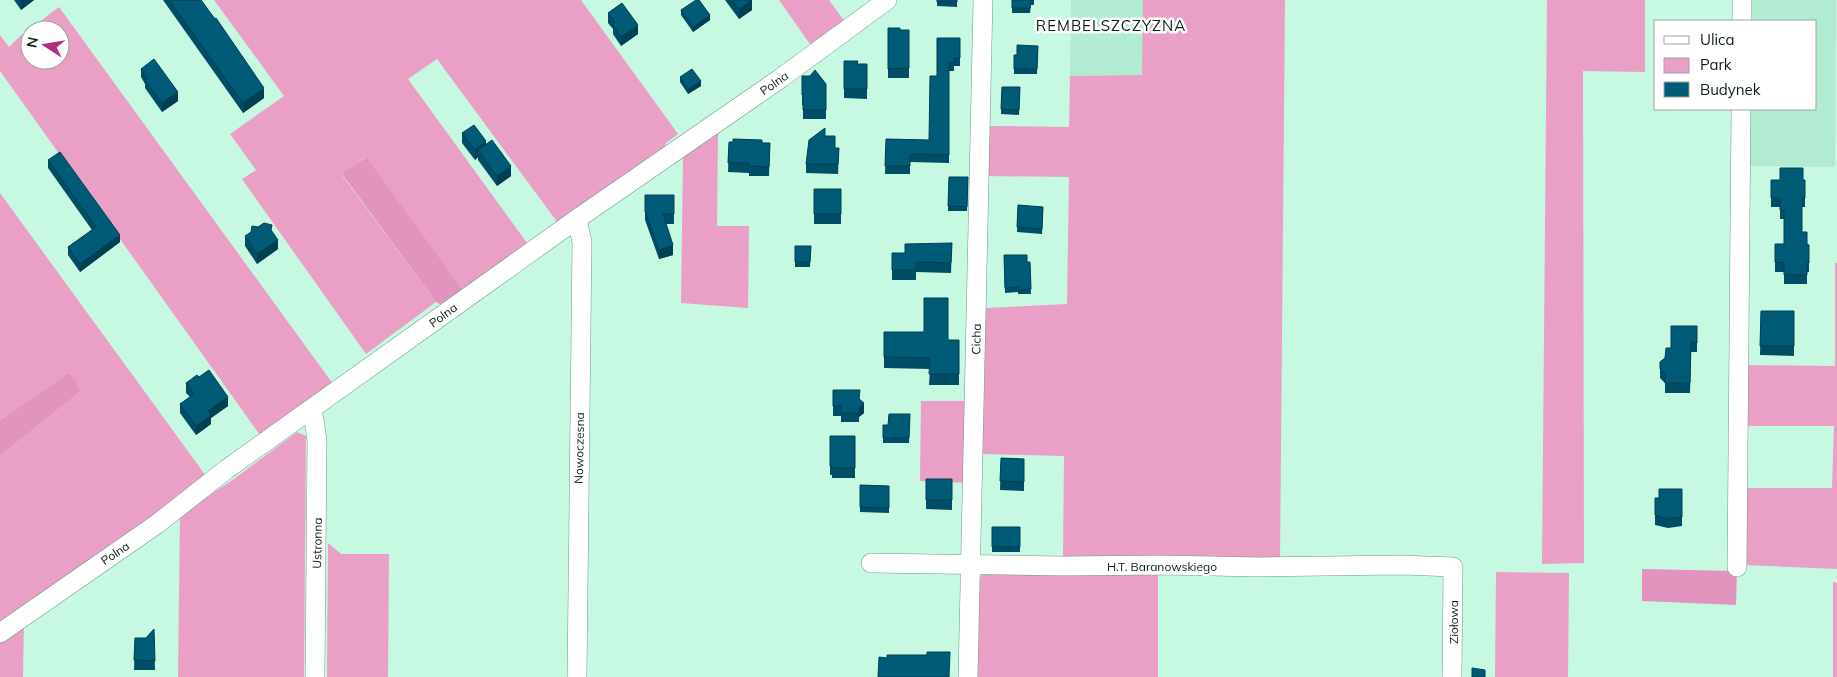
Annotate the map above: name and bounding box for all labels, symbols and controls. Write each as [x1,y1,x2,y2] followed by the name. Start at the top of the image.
[1036,16,1186,35] district label: REMBELSZCZYZNA
[20,20,70,70] north arrow
[1654,20,1817,110] legend
[1700,30,1734,49] text: Ulica
[22,35,42,49] text: N
[1700,55,1732,74] text: Park
[757,68,791,98] street label: Polna
[1700,80,1761,99] text: Budynek
[426,300,460,330] street label: Polna
[968,323,984,355] street label: Cicha
[571,412,587,484] street label: Nowoczesna
[309,517,325,569] street label: Ustronna
[98,538,132,568] street label: Polna
[1107,559,1217,574] street label: H.T. Baranowskiego
[1446,600,1461,644] street label: Ziołowa

